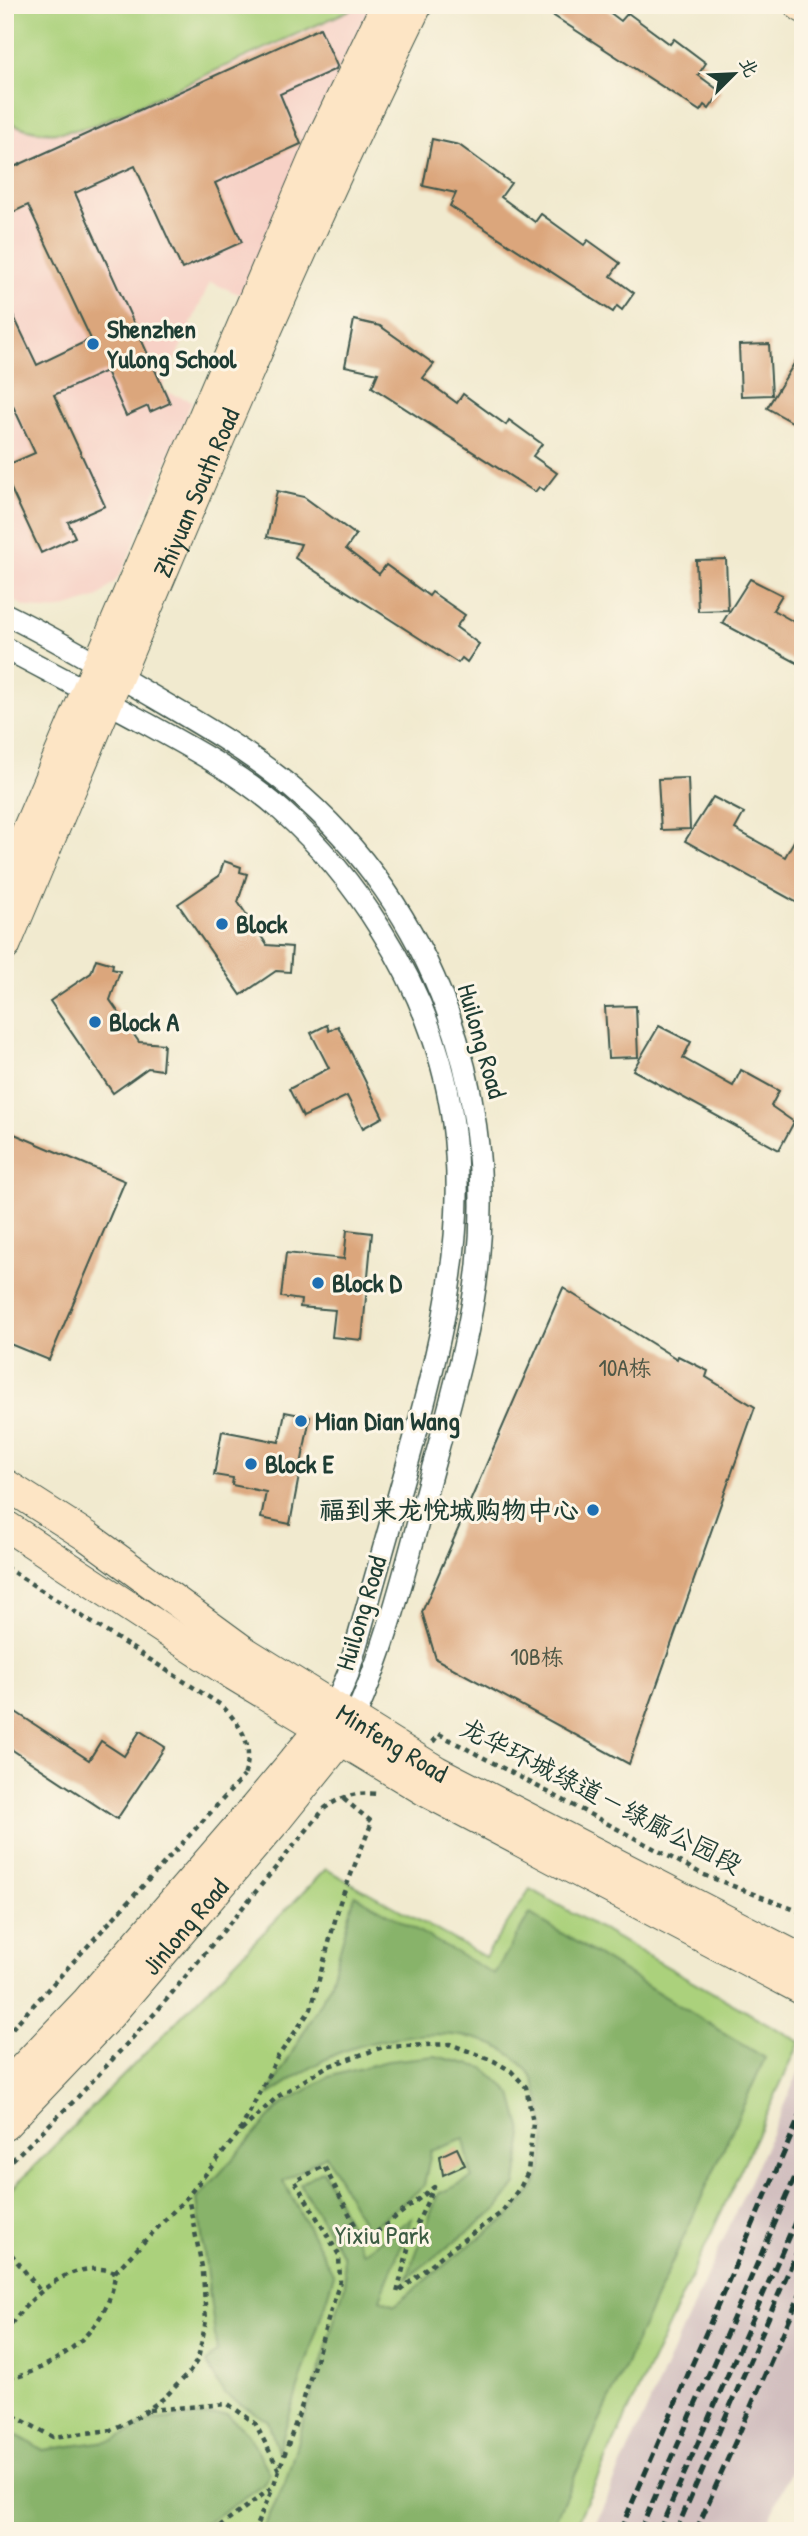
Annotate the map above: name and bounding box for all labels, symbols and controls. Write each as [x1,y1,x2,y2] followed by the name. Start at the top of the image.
[700,38,770,108] north arrow
[734,53,765,81] text: 北
[107,311,237,377] place label: Shenzhen Yulong School
[85,336,101,352] marker: Shenzhen Yulong School
[144,403,248,582] street label: Zhiyuan South Road
[236,906,288,941] place label: Block
[214,916,230,932] marker: Block
[449,979,516,1102] street label: Huilong Road
[109,1004,179,1039] place label: Block A
[87,1014,103,1030] marker: Block A
[332,1265,402,1300] place label: Block D
[310,1275,326,1291] marker: Block D
[599,1352,651,1383] house number: 10A栋
[315,1403,460,1439] place label: Mian Dian Wang
[293,1413,309,1429] marker: Mian Dian Wang
[265,1446,334,1481] place label: Block E
[243,1456,259,1472] marker: Block E
[319,1492,579,1527] place label: 福到来龙悦城购物中心
[585,1502,601,1518] marker: 福到来龙悦城购物中心
[327,1551,394,1674] street label: Huilong Road
[510,1641,564,1672] house number: 10B栋
[330,1695,454,1790] street label: Minfeng Road
[454,1709,748,1882] street label: 龙华环城绿道－绿廊公园段
[134,1871,236,1982] street label: Jinlong Road
[335,2217,430,2252] park label: Yixiu Park

